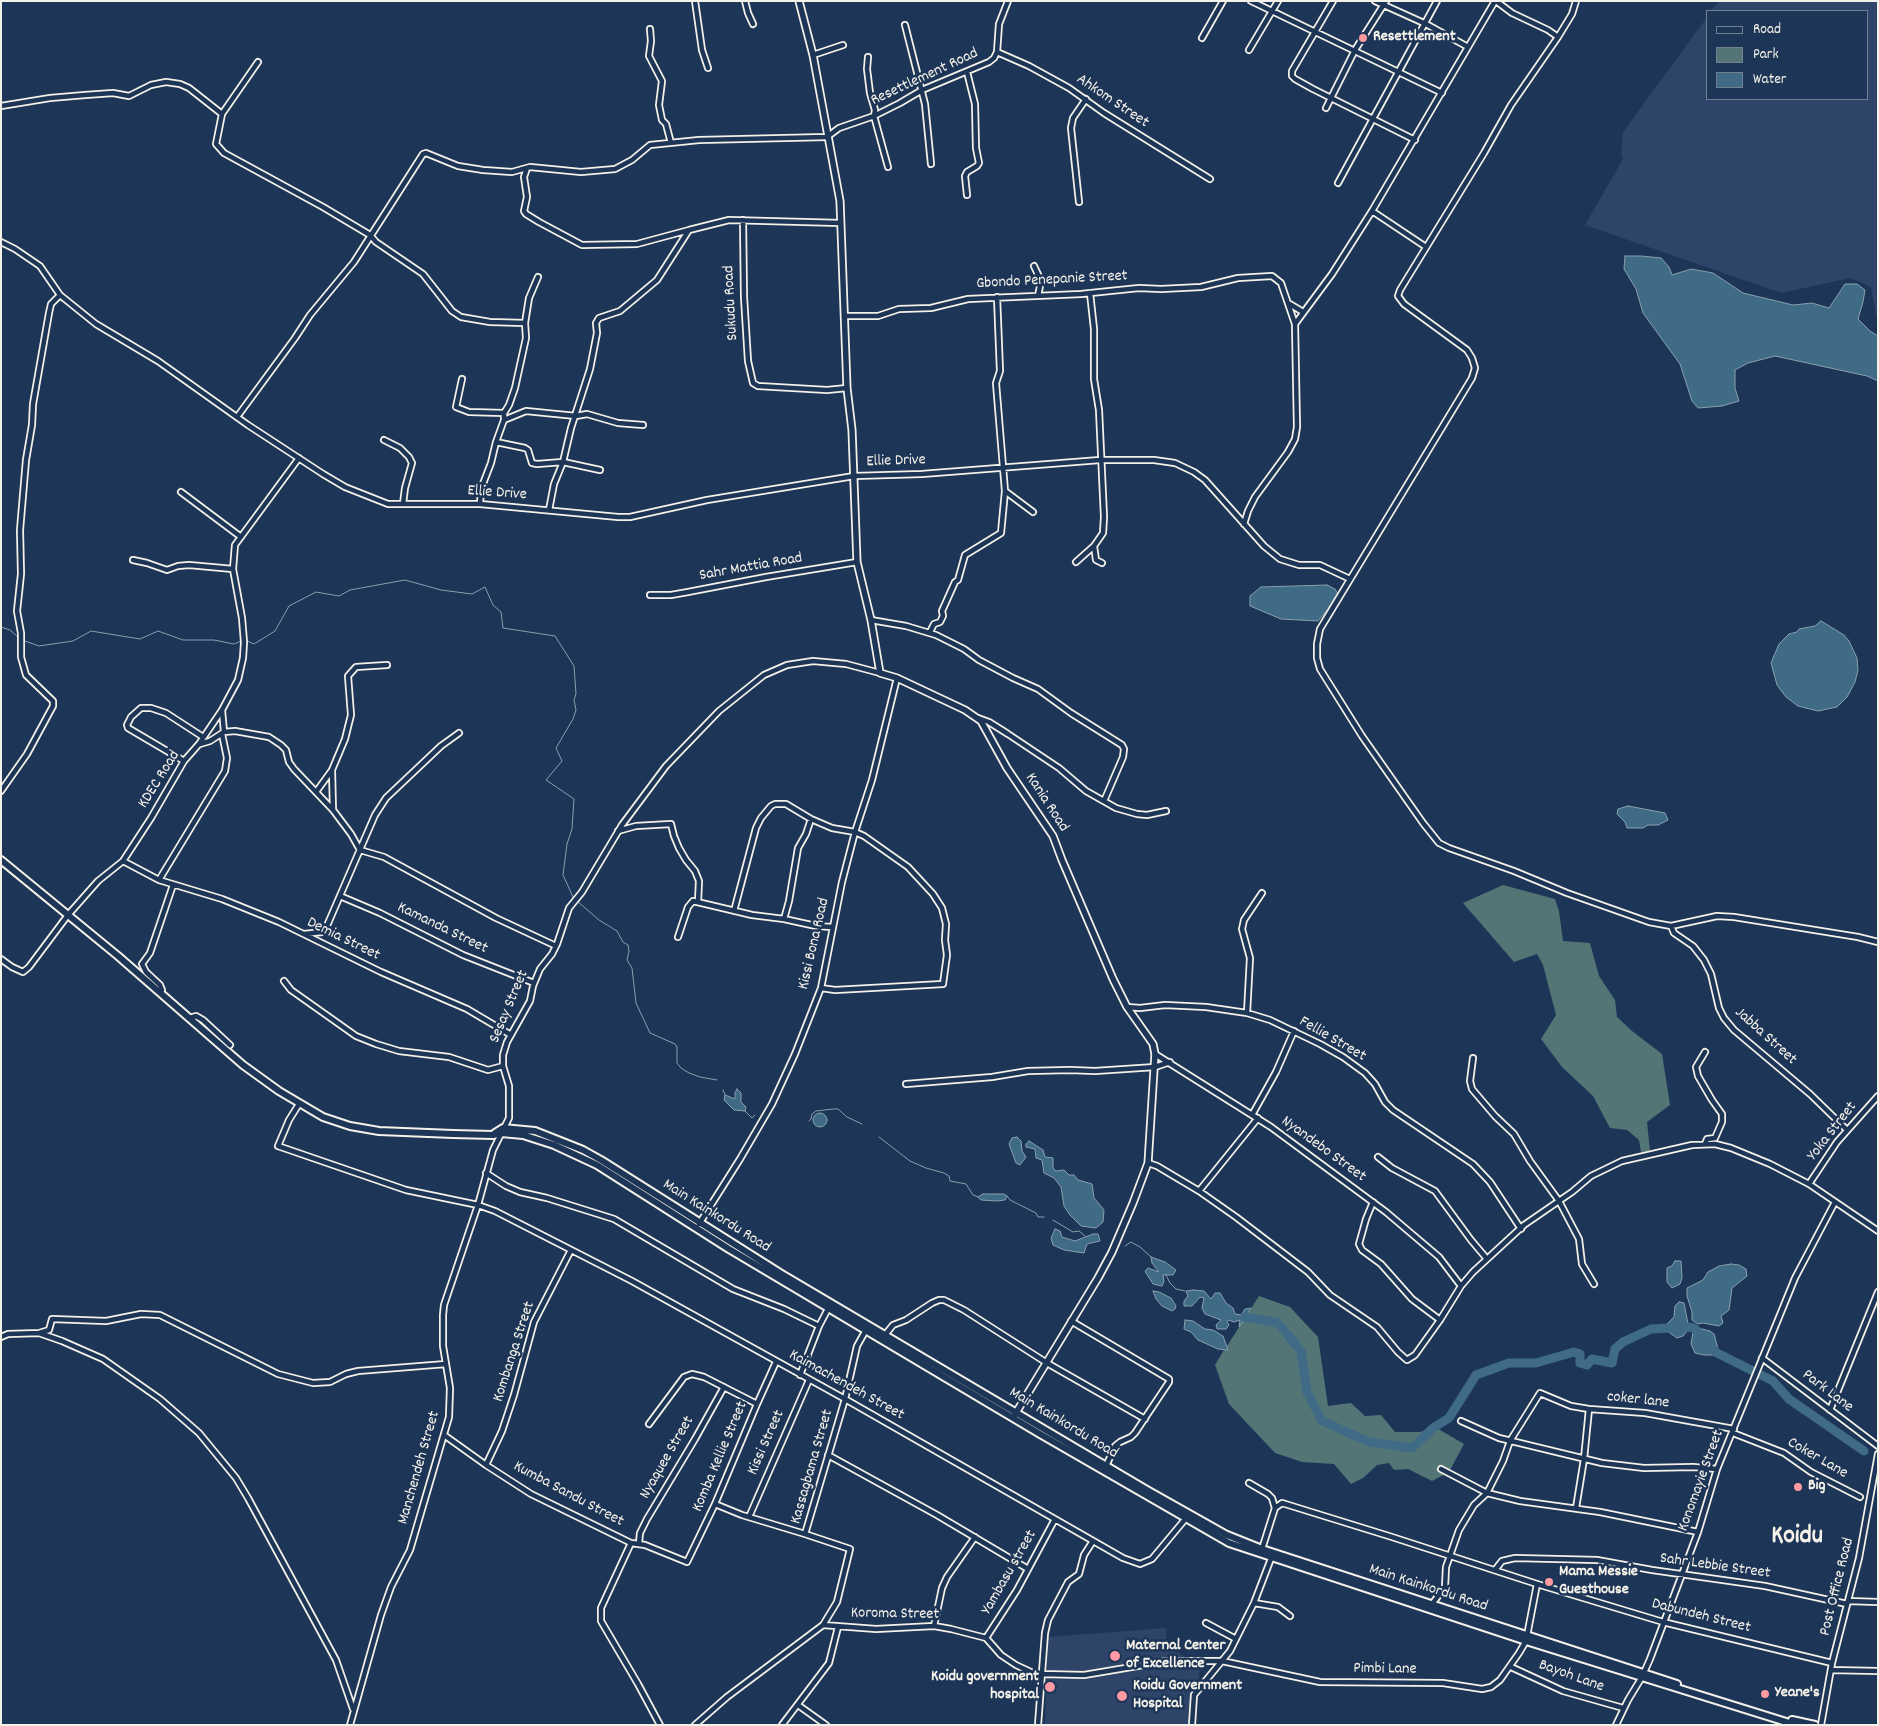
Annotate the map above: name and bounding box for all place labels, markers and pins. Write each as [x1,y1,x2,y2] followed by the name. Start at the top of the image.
[1373,28,1456,48] place label: Resettlement
[1357,32,1369,44] marker: Resettlement
[1808,1477,1826,1497] place label: Big
[1792,1481,1804,1493] marker: Big
[1559,1563,1638,1601] place label: Mama Messie Guesthouse
[1543,1576,1555,1588] marker: Mama Messie Guesthouse
[1126,1637,1225,1675] place label: Maternal Center of Excellence
[1108,1649,1122,1663] marker: Maternal Center of Excellence
[931,1668,1039,1706] place label: Koidu government hospital
[1133,1677,1242,1715] place label: Koidu Government Hospital
[1043,1680,1057,1694] marker: Koidu government hospital
[1775,1684,1820,1704] place label: Yeane's
[1759,1688,1771,1700] marker: Yeane's
[1115,1689,1129,1703] marker: Koidu Government Hospital

